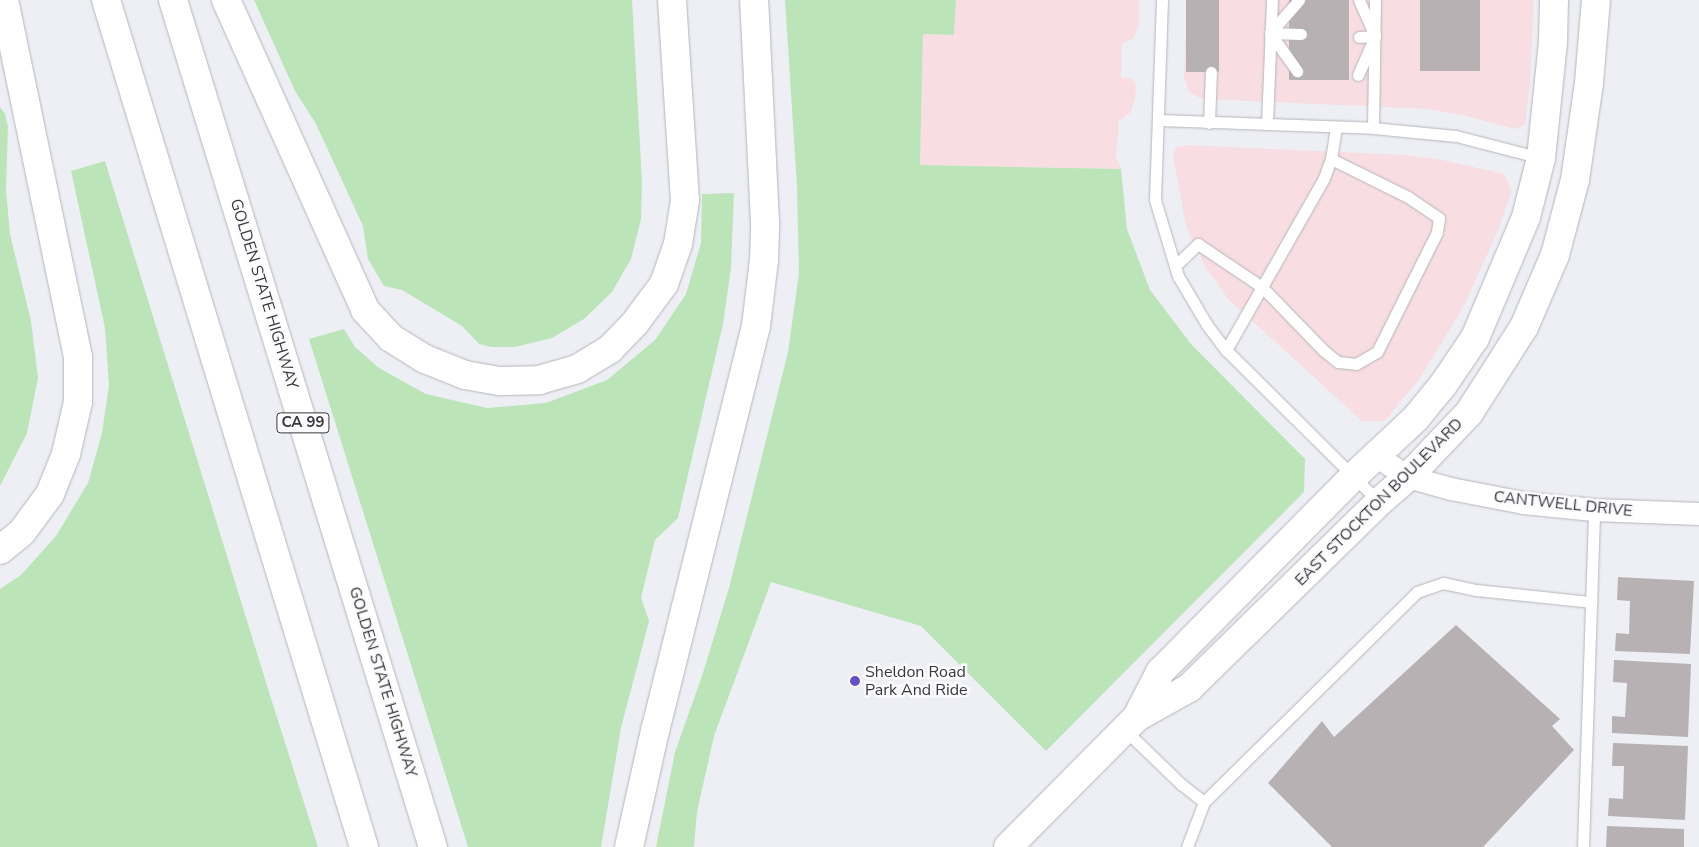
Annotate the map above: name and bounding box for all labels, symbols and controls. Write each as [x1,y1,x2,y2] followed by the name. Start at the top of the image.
[226,196,302,392] street label: GOLDEN STATE HIGHWAY
[276,410,330,436] road number: CA 99
[1291,414,1467,590] street label: EAST STOCKTON BOULEVARD
[1493,487,1633,521] street label: CANTWELL DRIVE
[345,584,421,780] street label: GOLDEN STATE HIGHWAY
[865,662,968,700] place label: Sheldon Road Park And Ride
[849,675,861,687] marker: Sheldon Road Park And Ride

